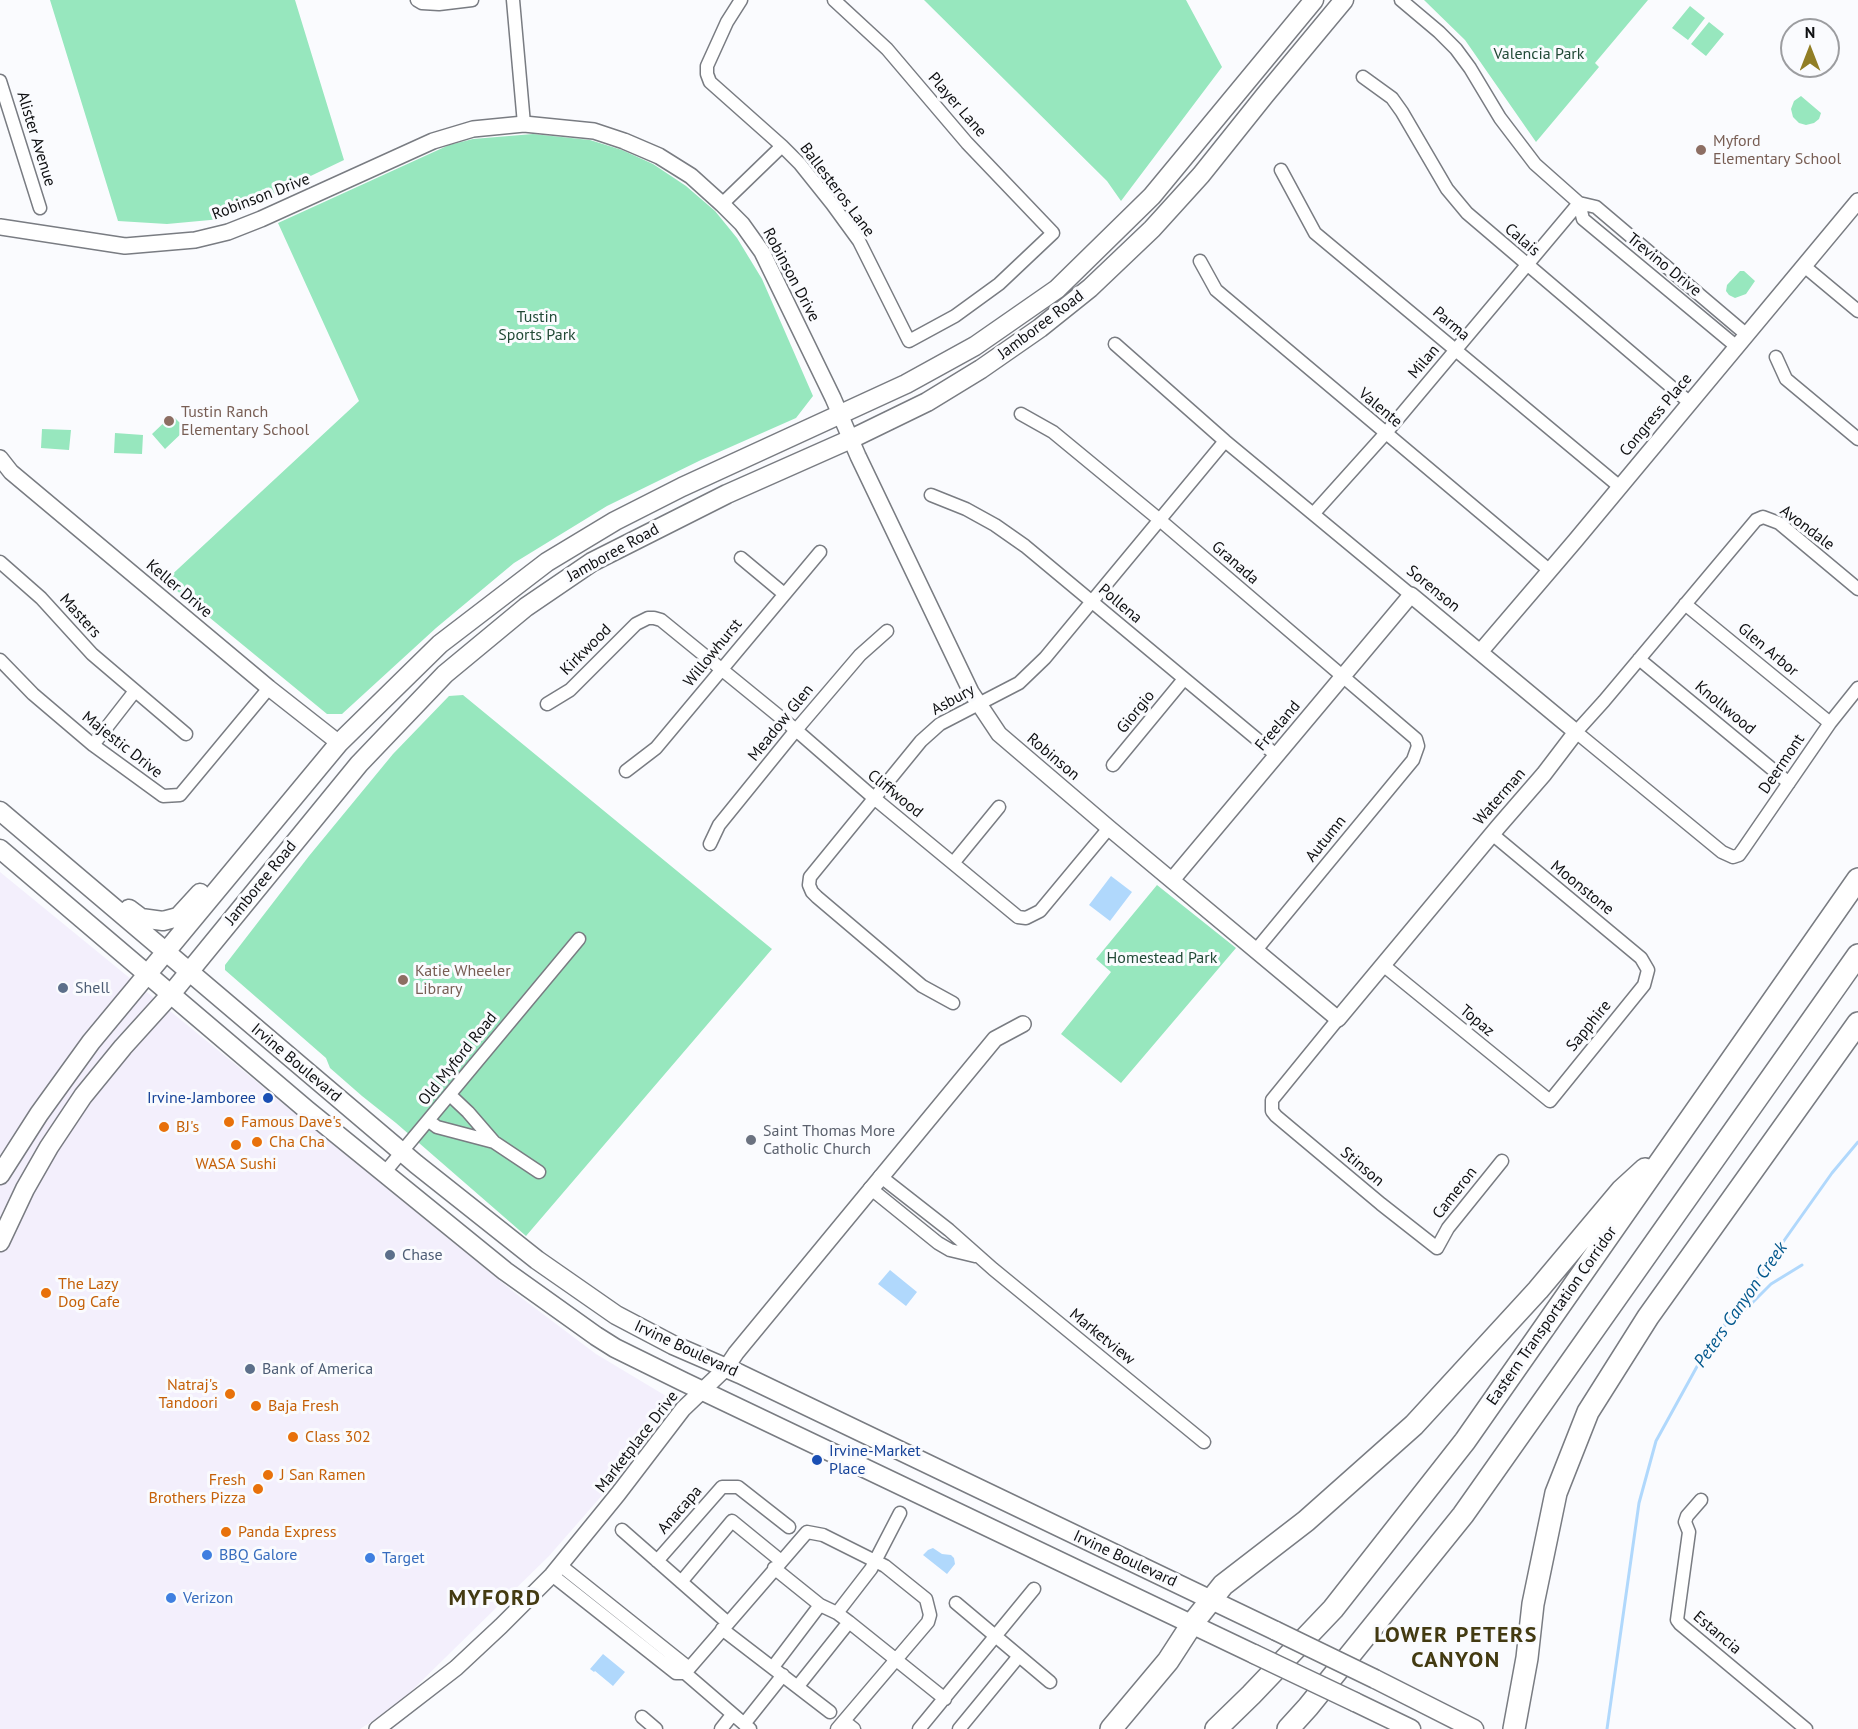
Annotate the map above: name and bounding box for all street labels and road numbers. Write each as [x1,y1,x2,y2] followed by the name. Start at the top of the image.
[924,69,990,141] street label: Player Lane
[12,89,60,189] street label: Alister Avenue
[795,139,879,241] street label: Ballesteros Lane
[209,170,313,224] street label: Robinson Drive
[1500,219,1544,261] street label: Calais
[758,225,824,325] street label: Robinson Drive
[1623,229,1705,301] street label: Trevino Drive
[994,287,1088,363] street label: Jamboree Road
[1428,303,1474,345] street label: Parma
[1404,341,1444,383] street label: Milan
[1616,370,1696,460] street label: Congress Place
[1354,384,1406,432] street label: Valente
[1776,501,1838,555] street label: Avondale
[564,520,662,586] street label: Jamboree Road
[1207,537,1263,589] street label: Granada
[142,556,216,622] street label: Keller Drive
[1402,562,1464,616] street label: Sorenson
[1094,580,1146,628] street label: Pollena
[55,590,105,642] street label: Masters
[680,615,746,691] street label: Willowhurst
[1734,619,1802,681] street label: Glen Arbor
[556,620,616,680] street label: Kirkwood
[1691,677,1759,739] street label: Knollwood
[928,680,978,720] street label: Asbury
[744,681,818,765] street label: Meadow Glen
[1113,687,1159,737] street label: Giorgio
[1251,697,1305,755] street label: Freeland
[78,708,166,782] street label: Majestic Drive
[1023,729,1083,785] street label: Robinson
[1755,731,1809,797] street label: Deermont
[1470,765,1530,829] street label: Waterman
[863,766,927,822] street label: Cliffwood
[1302,812,1350,866] street label: Autumn
[221,837,301,929] street label: Jamboree Road
[1546,857,1618,919] street label: Moonstone
[1563,997,1615,1055] street label: Sapphire
[1456,1001,1498,1041] street label: Topaz
[415,1009,501,1109] street label: Old Myford Road
[247,1020,345,1106] street label: Irvine Boulevard
[1336,1143,1388,1191] street label: Stinson
[1429,1163,1481,1223] street label: Cameron
[1483,1223,1621,1409] street label: Eastern Transportation Corridor
[1065,1305,1139,1369] street label: Marketview
[631,1317,741,1381] street label: Irvine Boulevard
[591,1387,683,1497] street label: Marketplace Drive
[654,1482,706,1538] street label: Anacapa
[1070,1527,1180,1591] street label: Irvine Boulevard
[1689,1607,1745,1659] street label: Estancia

